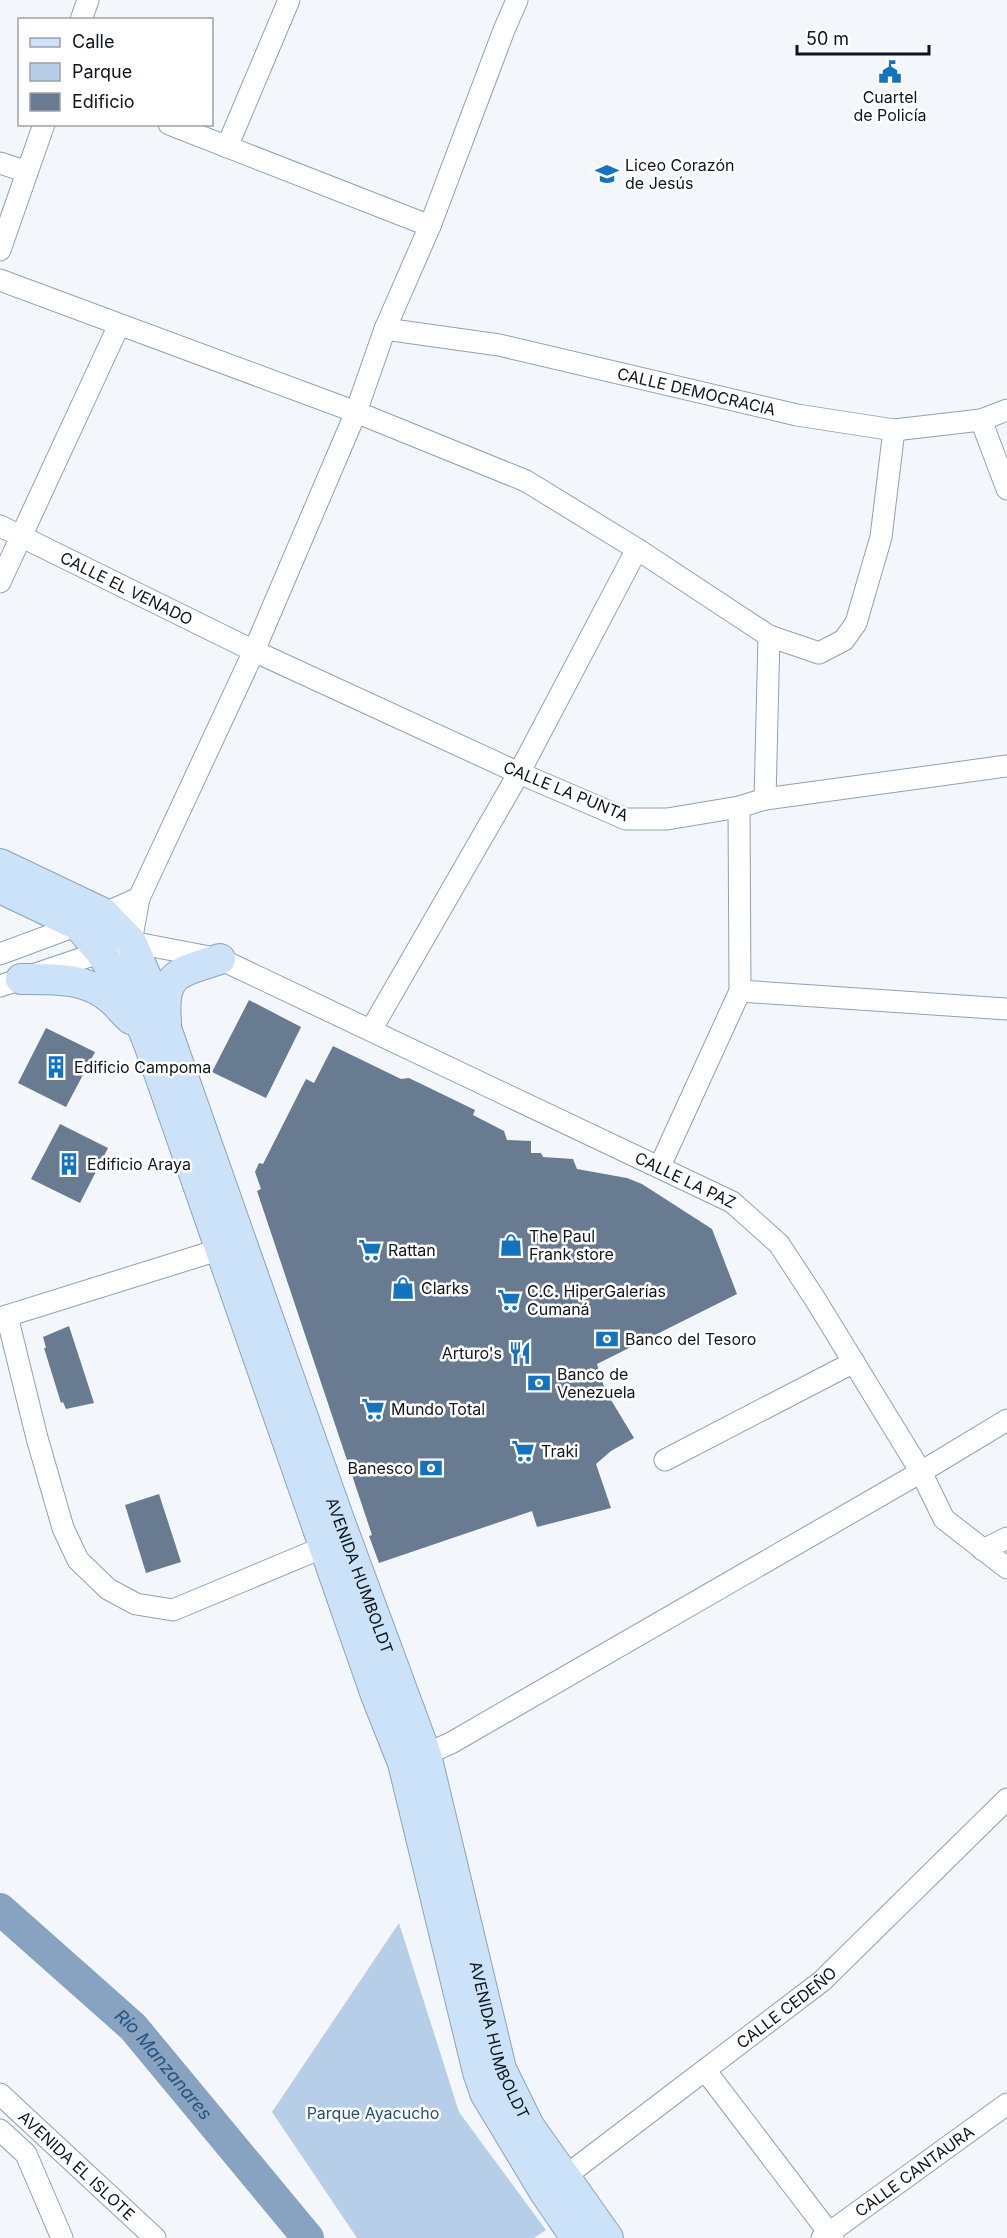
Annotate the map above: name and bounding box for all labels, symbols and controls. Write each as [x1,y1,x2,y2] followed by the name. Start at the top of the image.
[18,18,213,126] legend
[797,18,929,56] scale bar
[806,28,849,49] text: 50 m
[72,31,114,52] text: Calle
[877,59,903,85] public building icon: Cuartel de Policía
[72,61,132,82] text: Parque
[853,87,927,125] place label: Cuartel de Policía
[72,91,135,112] text: Edificio
[625,155,734,193] place label: Liceo Corazón de Jesús
[594,161,620,187] school or university icon: Liceo Corazón de Jesús
[615,363,778,420] street label: CALLE DEMOCRACIA
[57,547,196,629] street label: CALLE EL VENADO
[500,757,632,825] street label: CALLE LA PUNTA
[43,1054,69,1080] building icon: Edificio Campoma
[74,1057,211,1077] place label: Edificio Campoma
[632,1147,739,1212] street label: CALLE LA PAZ
[56,1151,82,1177] building icon: Edificio Araya
[87,1154,191,1174] place label: Edificio Araya
[529,1226,614,1264] place label: The Paul Frank store
[498,1232,524,1258] shop icon: The Paul Frank store
[357,1237,383,1263] supermarket icon: Rattan
[388,1240,436,1260] place label: Rattan
[390,1275,416,1301] shop icon: Clarks
[421,1278,469,1298] place label: Clarks
[527,1281,666,1319] place label: C.C. HiperGalerías Cumaná
[496,1287,522,1313] supermarket icon: C.C. HiperGalerías Cumaná
[594,1326,620,1352] bank icon: Banco del Tesoro
[625,1329,756,1349] place label: Banco del Tesoro
[507,1340,533,1366] restaurant icon: Arturo's
[442,1343,502,1363] place label: Arturo's
[557,1364,636,1402] place label: Banco de Venezuela
[526,1370,552,1396] bank icon: Banco de Venezuela
[360,1396,386,1422] supermarket icon: Mundo Total
[391,1399,485,1419] place label: Mundo Total
[510,1438,536,1464] supermarket icon: Traki
[541,1441,578,1461] place label: Traki
[418,1455,444,1481] bank icon: Banesco
[348,1458,413,1478] place label: Banesco
[322,1495,398,1656] street label: AVENIDA HUMBOLDT
[466,1959,534,2122] street label: AVENIDA HUMBOLDT
[732,1962,841,2053] street label: CALLE CEDEÑO
[111,2005,217,2124] water label: Río Manzanares
[307,2103,439,2123] park label: Parque Ayacucho
[15,2107,139,2224] street label: AVENIDA EL ISLOTE
[851,2121,978,2221] street label: CALLE CANTAURA

